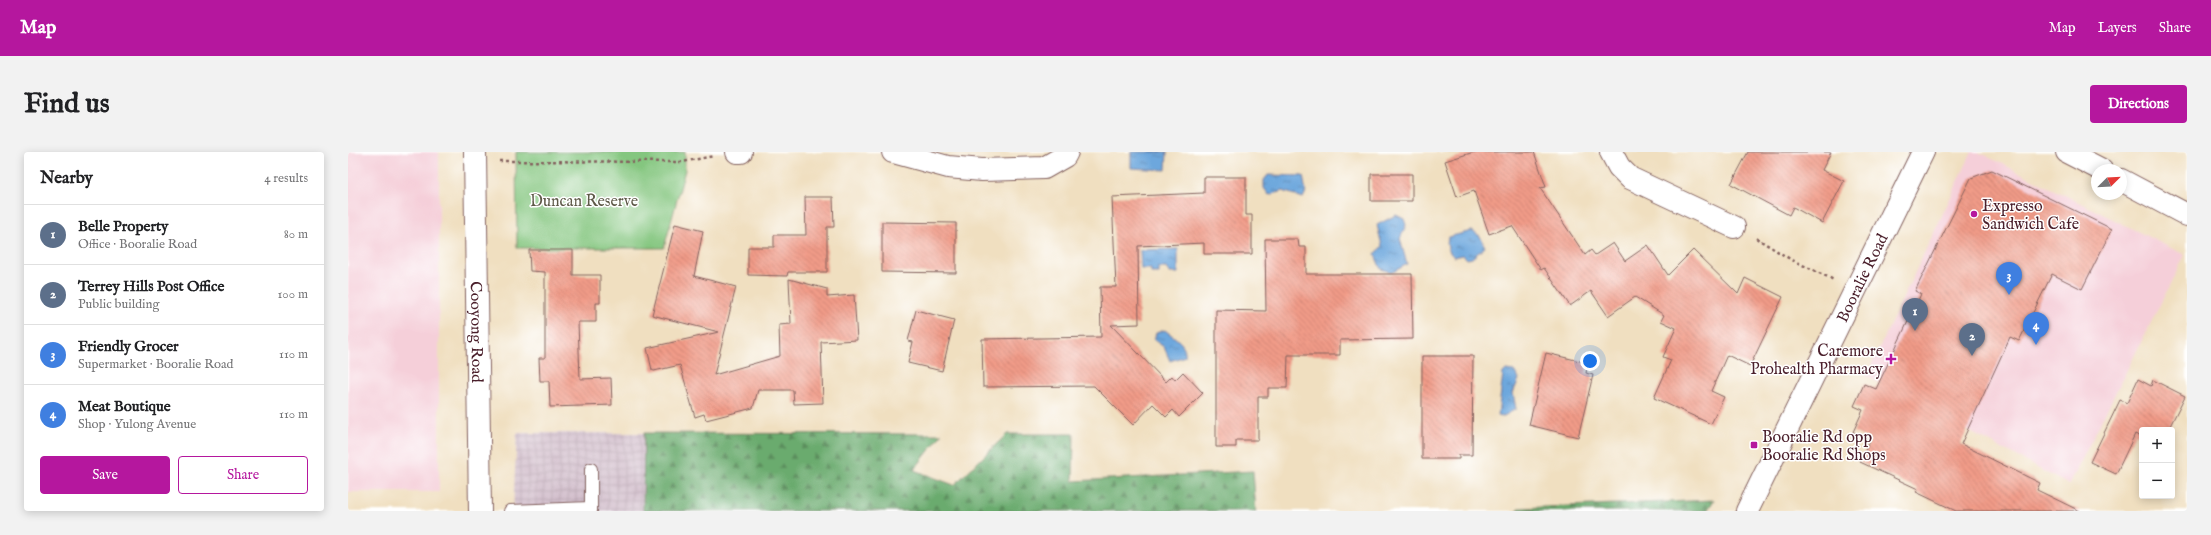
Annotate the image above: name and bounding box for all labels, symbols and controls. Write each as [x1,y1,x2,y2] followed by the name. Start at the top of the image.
[20,16,56,40] text: Map
[2049,19,2076,37] text: Map
[2098,19,2137,37] text: Layers
[2159,19,2191,37] text: Share
[2090,85,2187,123] button: Directions
[24,87,110,122] text: Find us
[2091,164,2127,200] north arrow
[40,168,93,189] text: Nearby
[264,170,308,187] text: 4 results
[530,192,638,212] park label: Duncan Reserve
[1982,197,2079,235] place label: Expresso Sandwich Cafe
[1969,209,1979,219] marker: Expresso Sandwich Cafe
[78,217,168,236] text: Belle Property
[51,226,55,243] text: 1
[284,226,308,243] text: 80 m
[1833,230,1894,326] street label: Booralie Road
[78,236,197,253] text: Office · Booralie Road
[1996,262,2022,295] pin: 3
[78,277,224,296] text: Terrey Hills Post Office
[465,281,486,383] street label: Cooyong Road
[50,286,56,303] text: 2
[278,286,308,303] text: 100 m
[78,296,160,313] text: Public building
[1902,298,1928,331] pin: 1
[2023,312,2049,345] pin: 4
[1959,323,1985,356] pin: 2
[78,337,179,356] text: Friendly Grocer
[1750,342,1883,380] place label: Caremore Prohealth Pharmacy
[51,346,55,363] text: 3
[279,346,308,363] text: 110 m
[1580,351,1600,371] your location
[1886,354,1896,364] marker: Caremore Prohealth Pharmacy
[78,356,234,373] text: Supermarket · Booralie Road
[78,397,171,416] text: Meat Boutique
[50,406,56,423] text: 4
[279,406,308,423] text: 110 m
[78,416,196,433] text: Shop · Yulong Avenue
[2139,427,2175,499] map controls
[2139,427,2175,463] button: +
[1762,428,1886,466] place label: Booralie Rd opp Booralie Rd Shops
[1749,440,1759,450] marker: Booralie Rd opp Booralie Rd Shops
[40,456,170,494] button: Save
[178,456,308,494] button: Share
[2139,463,2175,499] button: −

